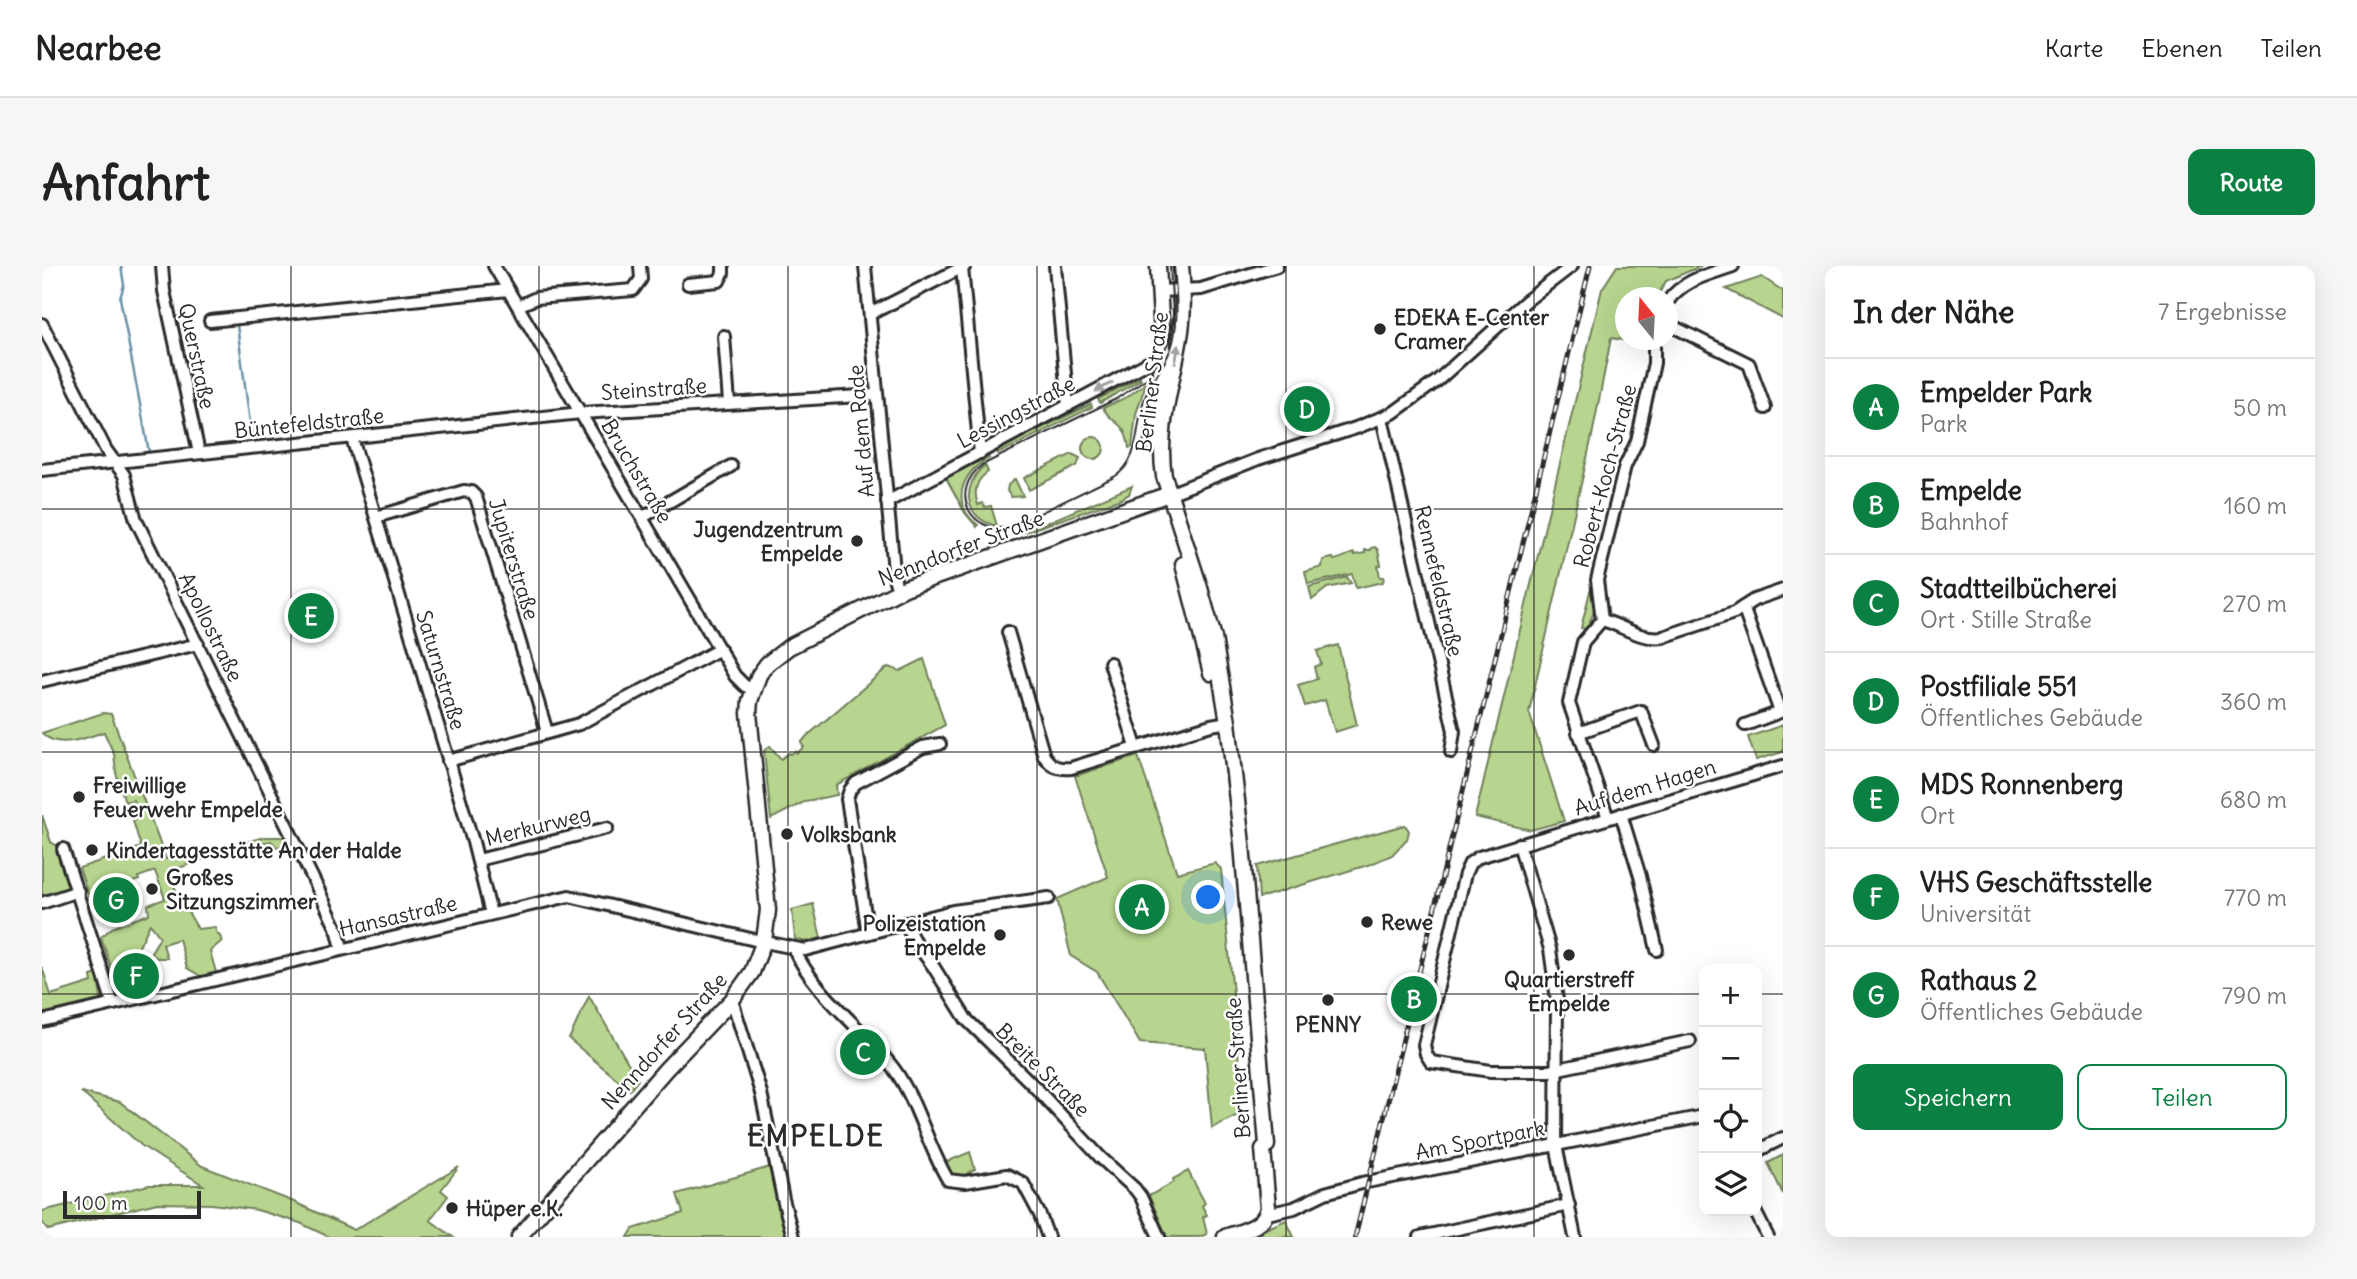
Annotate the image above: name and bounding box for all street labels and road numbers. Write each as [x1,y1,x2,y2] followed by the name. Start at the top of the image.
[173,301,221,411] street label: Querstraße
[1130,310,1174,454] street label: Berliner Straße
[842,363,880,499] street label: Auf dem Rade
[952,370,1080,454] street label: Lessingstraße
[600,372,708,406] street label: Steinstraße
[1567,381,1643,571] street label: Robert-Koch-Straße
[233,402,385,444] street label: Büntefeldstraße
[595,414,679,528] street label: Bruchstraße
[483,495,545,623] street label: Jupiterstraße
[1408,503,1470,659] street label: Rennefeldstraße
[874,504,1048,592] street label: Nenndorfer Straße
[173,568,249,686] street label: Apollostraße
[410,607,472,733] street label: Saturnstraße
[1571,753,1719,821] street label: Auf dem Hagen
[482,800,594,852] street label: Merkurweg
[336,889,460,943] street label: Hansastraße
[595,967,733,1115] street label: Nenndorfer Straße
[1220,996,1256,1140] street label: Berliner Straße
[990,1017,1096,1123] street label: Breite Straße
[1413,1114,1547,1166] street label: Am Sportpark

